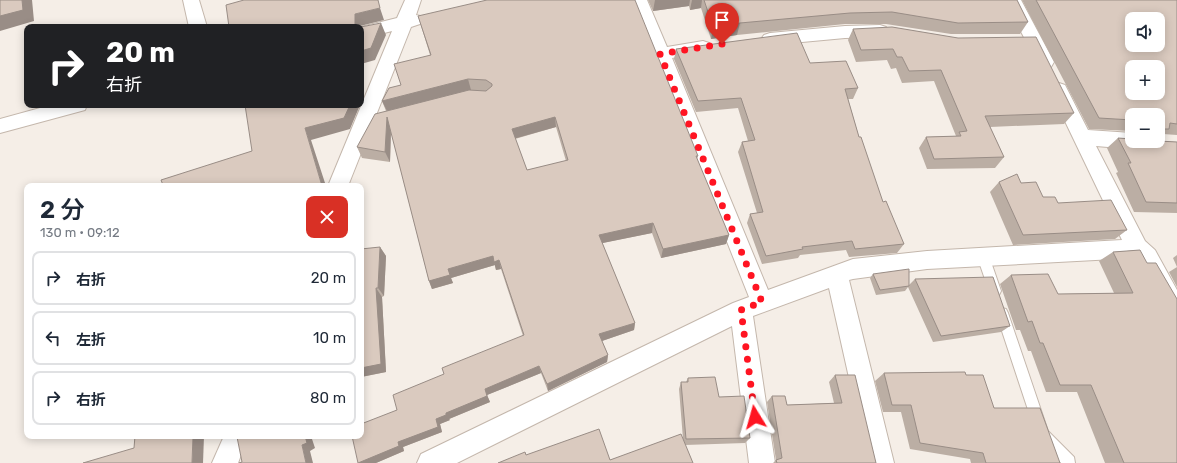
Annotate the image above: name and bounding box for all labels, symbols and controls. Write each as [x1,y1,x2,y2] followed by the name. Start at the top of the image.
[705,3,739,44] pin
[711,9,733,31] icon: arrive
[1125,12,1165,148] map controls
[1125,12,1165,52] button: sound
[106,36,175,69] text: 20 m
[40,40,92,92] icon: right
[1125,60,1165,100] button: +
[106,74,142,96] text: 右折
[1125,108,1165,148] button: −
[40,196,85,224] text: 2 分
[306,196,348,238] button: close
[40,225,120,240] text: 130 m · 09:12
[42,267,64,289] icon: right
[311,269,346,287] text: 20 m
[76,271,106,289] text: 右折
[42,327,64,349] icon: left
[313,329,346,347] text: 10 m
[76,331,106,349] text: 左折
[42,387,64,409] icon: right
[310,389,346,407] text: 80 m
[76,391,106,409] text: 右折
[734,396,776,438] position arrow

